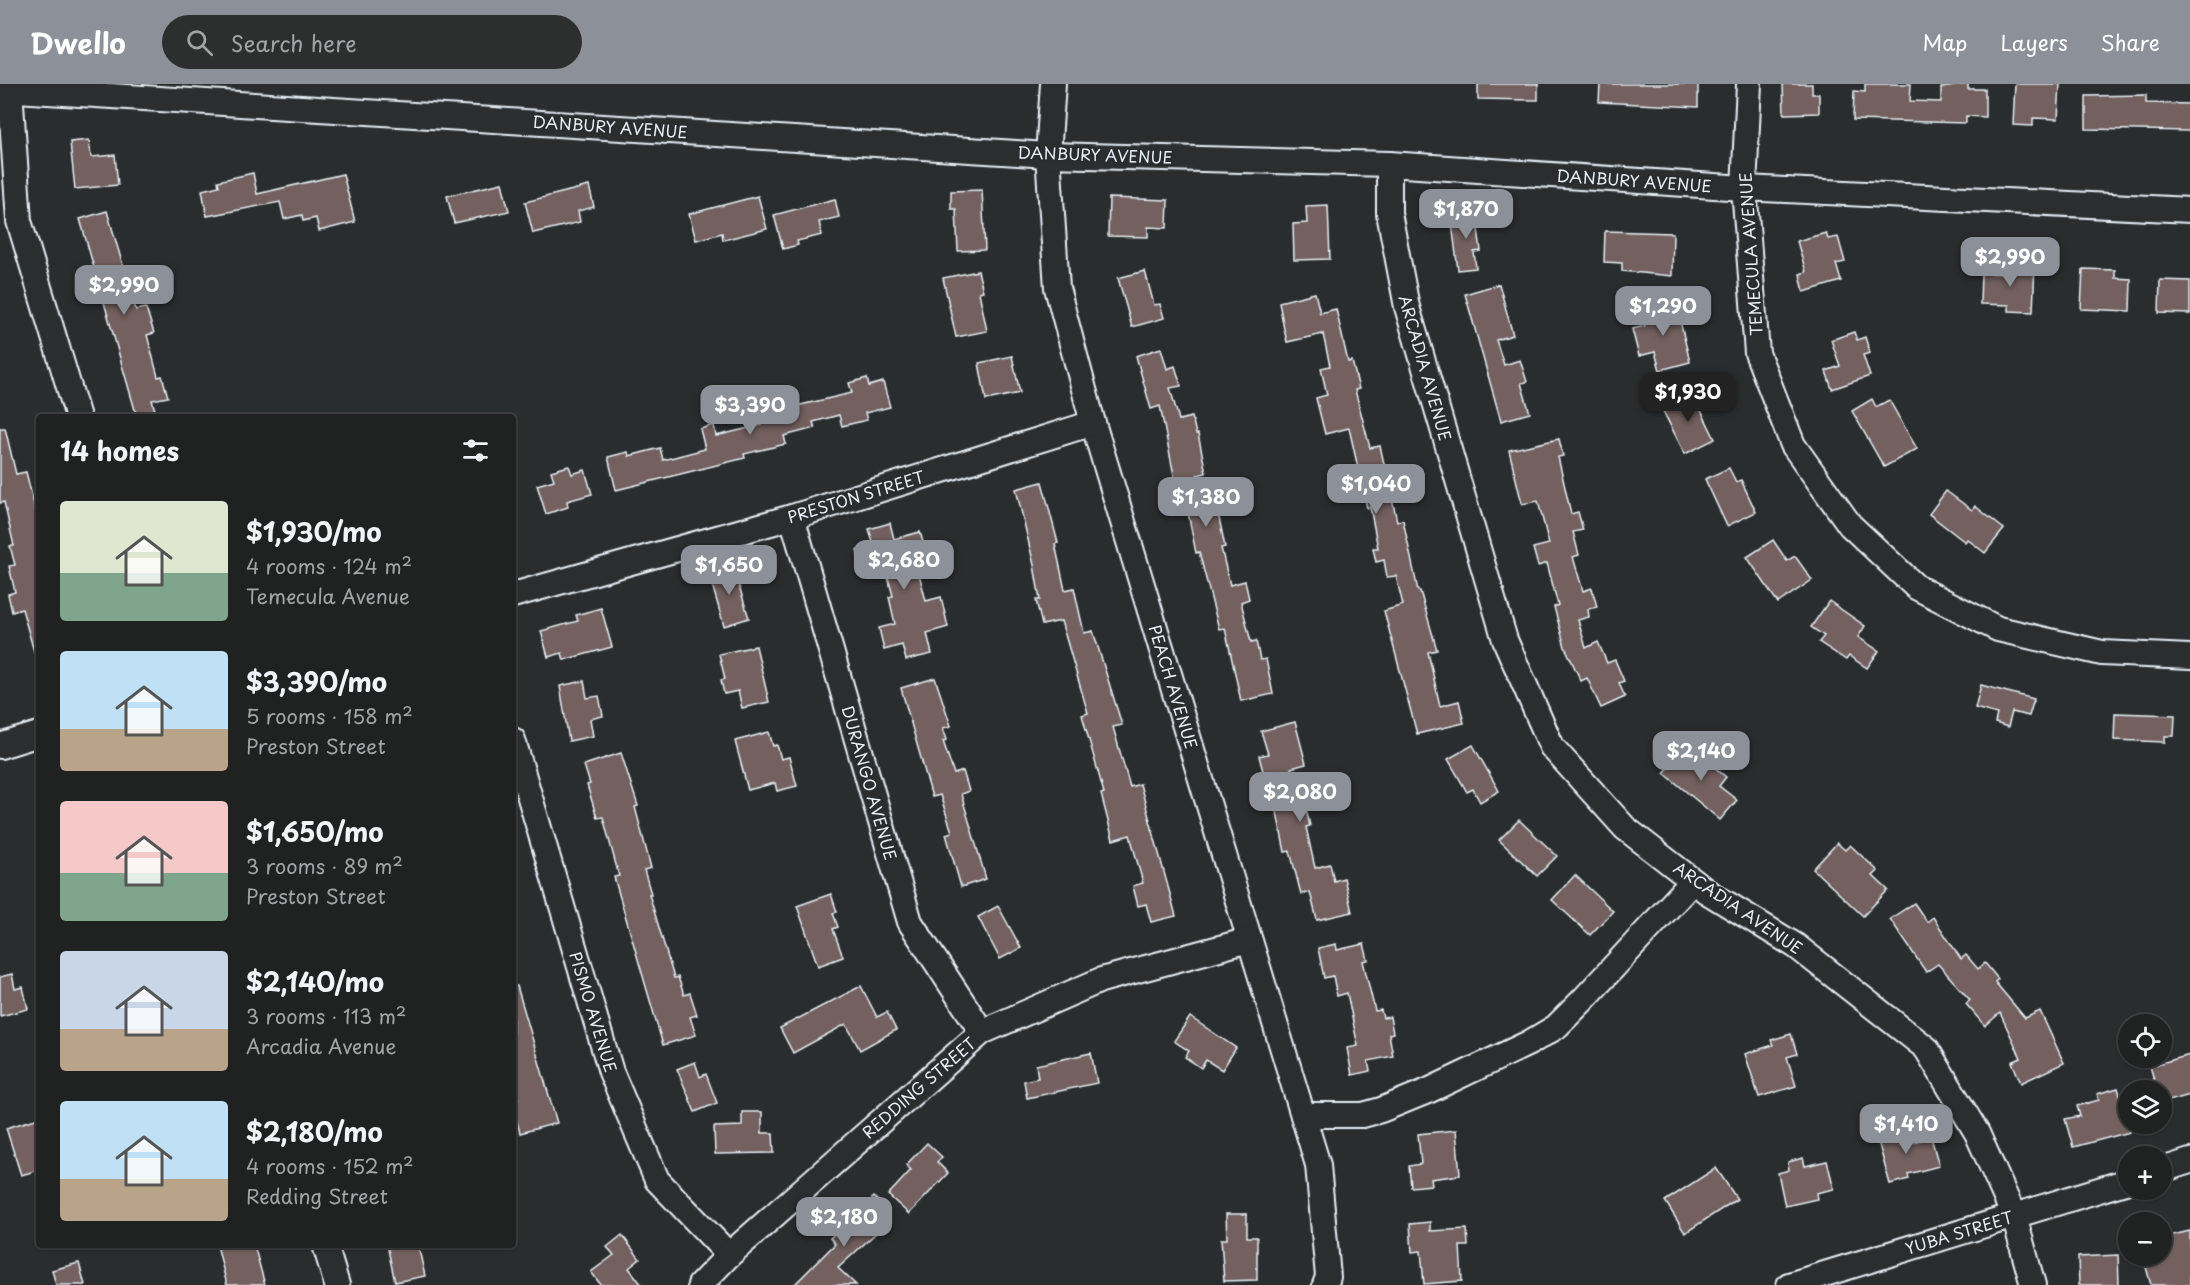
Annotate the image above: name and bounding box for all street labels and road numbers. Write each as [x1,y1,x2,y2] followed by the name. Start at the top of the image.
[532,109,688,143] street label: DANBURY AVENUE
[1017,139,1173,169] street label: DANBURY AVENUE
[1556,163,1712,197] street label: DANBURY AVENUE
[1732,172,1768,337] street label: TEMECULA AVENUE
[1394,292,1458,443] street label: ARCADIA AVENUE
[784,464,927,528] street label: PRESTON STREET
[1144,622,1204,752] street label: PEACH AVENUE
[836,703,903,863] street label: DURANGO AVENUE
[1669,855,1808,959] street label: ARCADIA AVENUE
[564,948,624,1075] street label: PISMO AVENUE
[856,1031,981,1143] street label: REDDING STREET
[1902,1204,2016,1260] street label: YUBA STREET

